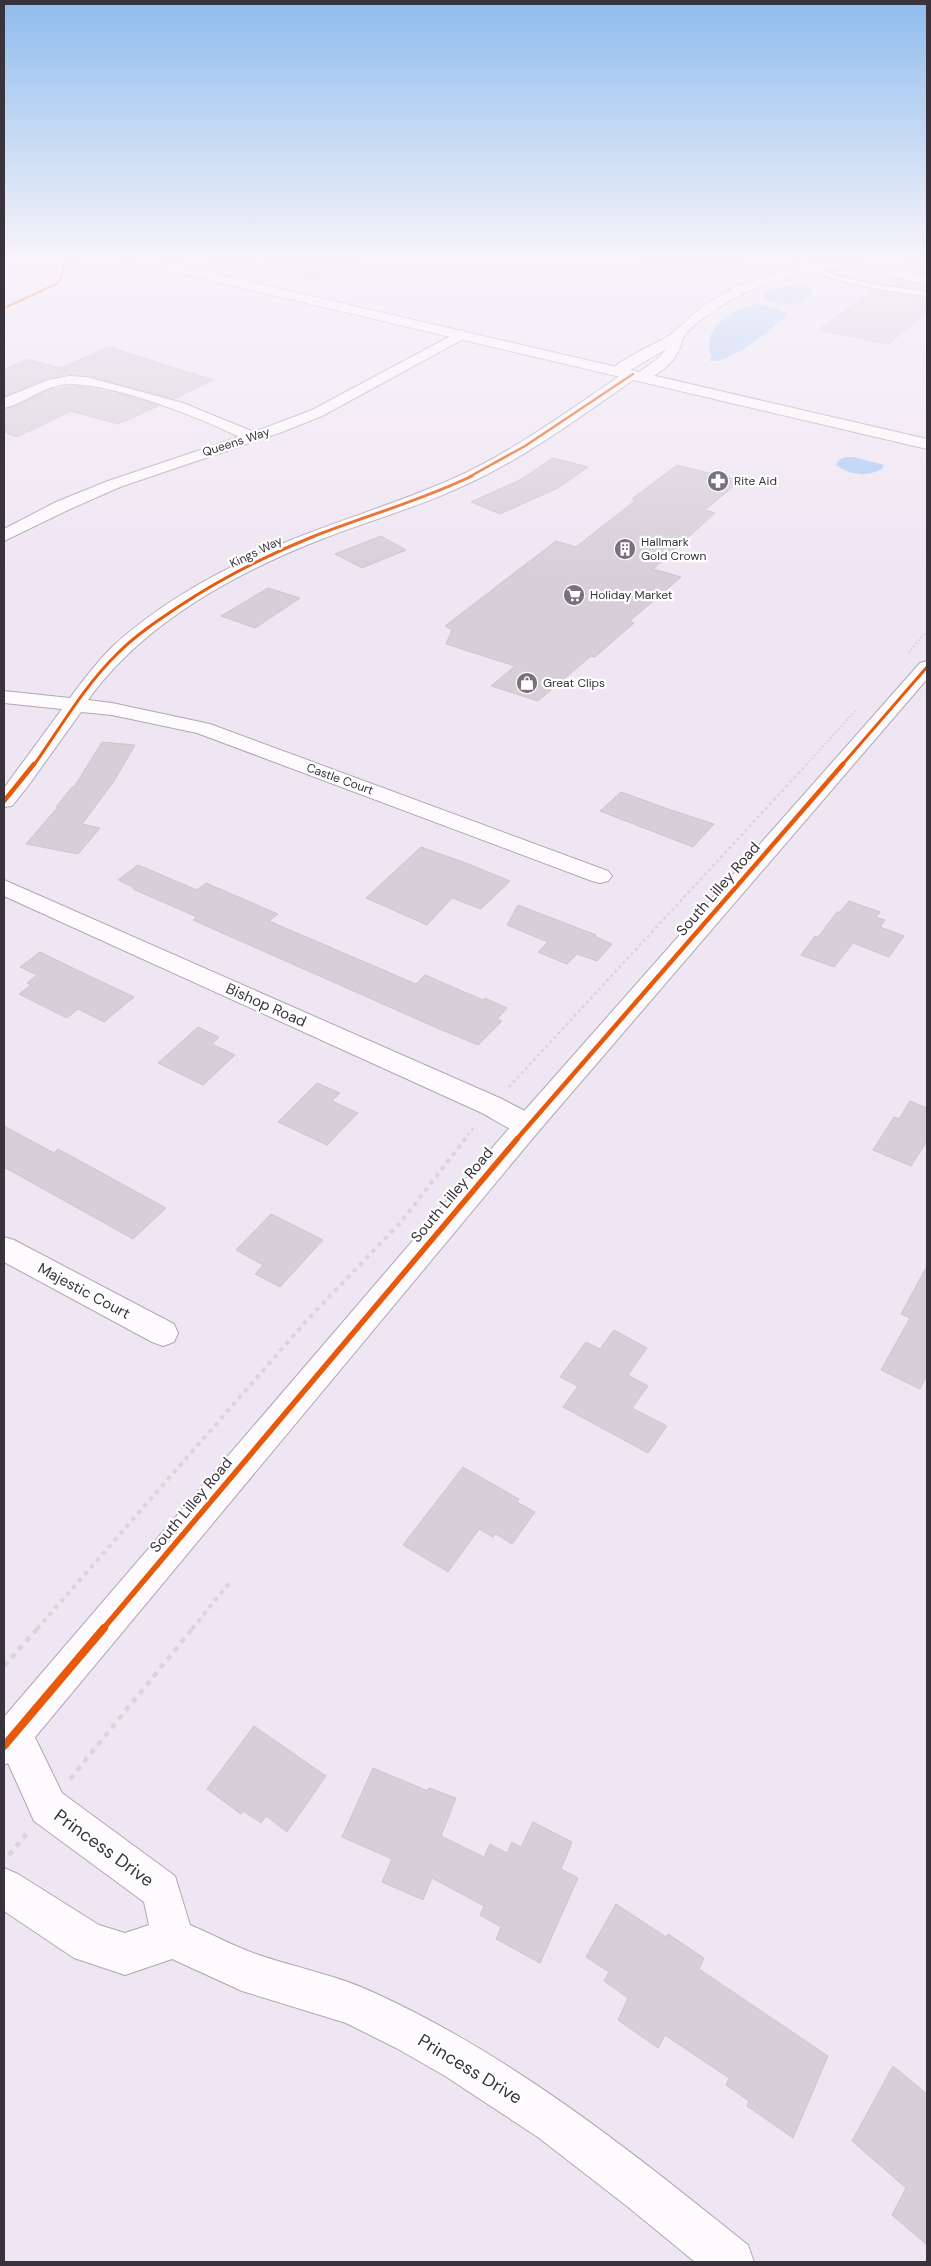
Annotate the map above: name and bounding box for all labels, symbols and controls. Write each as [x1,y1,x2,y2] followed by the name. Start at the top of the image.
[200,423,272,460] street label: Queens Way
[706,469,730,493] pharmacy icon: Rite Aid
[734,473,777,489] place label: Rite Aid
[227,532,285,572] street label: Kings Way
[641,534,706,564] place label: Hallmark Gold Crown
[613,537,637,561] building icon: Hallmark Gold Crown
[562,583,586,607] supermarket icon: Holiday Market
[590,587,673,603] place label: Holiday Market
[515,671,539,695] shop icon: Great Clips
[543,675,605,691] place label: Great Clips
[304,760,376,799] street label: Castle Court
[672,838,764,940] street label: South Lilley Road
[223,978,309,1032] street label: Bishop Road
[406,1143,498,1247] street label: South Lilley Road
[34,1258,134,1324] street label: Majestic Court
[145,1453,237,1557] street label: South Lilley Road
[49,1804,159,1892] street label: Princess Drive
[413,2028,527,2110] street label: Princess Drive

